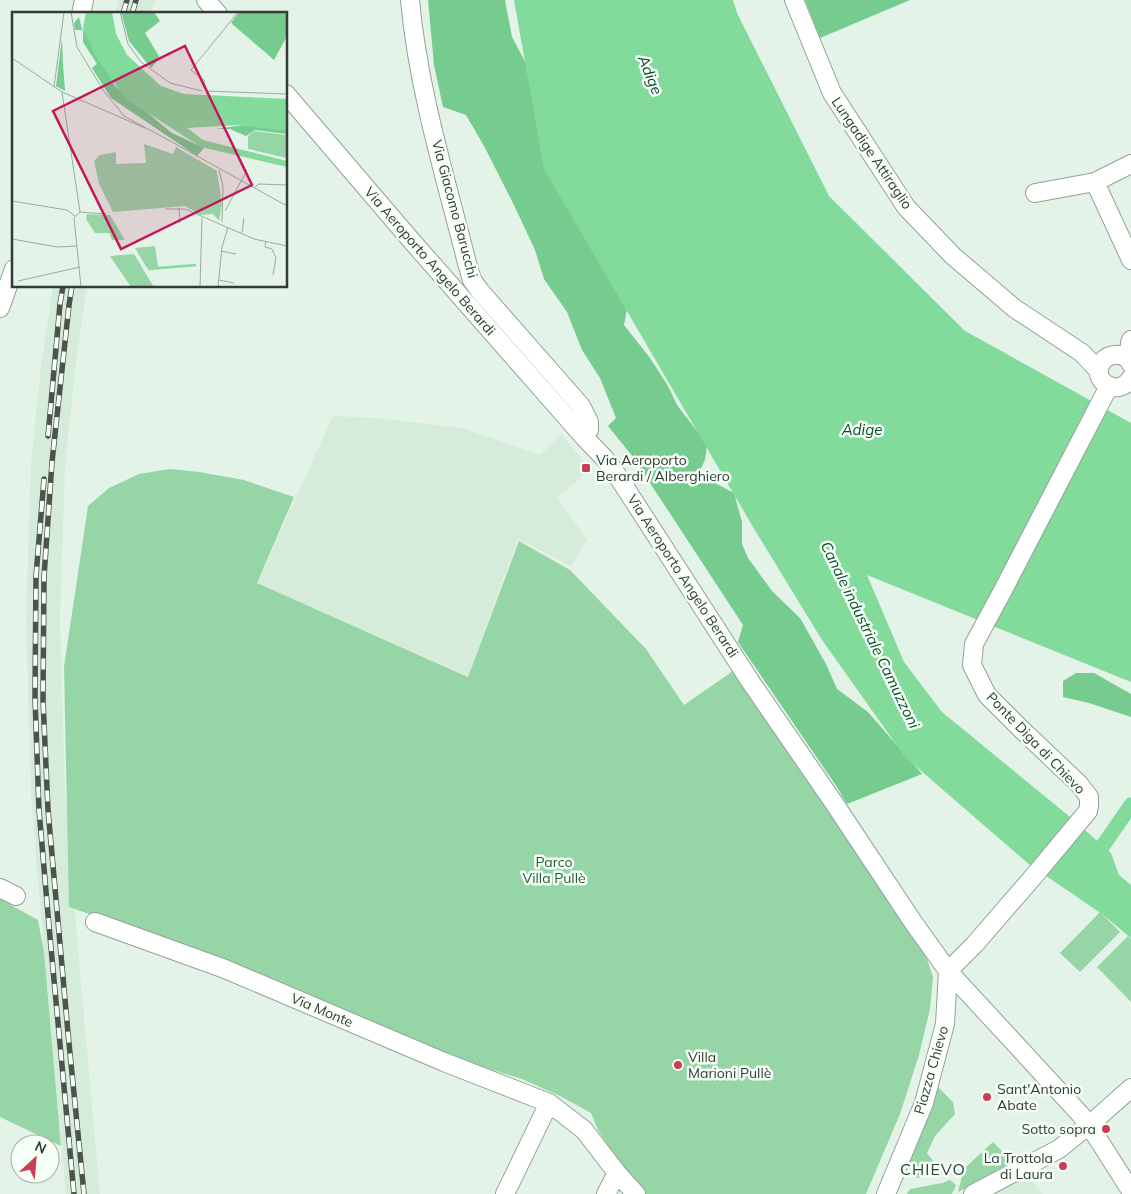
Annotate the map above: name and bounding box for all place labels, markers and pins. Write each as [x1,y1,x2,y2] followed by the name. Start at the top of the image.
[596,451,730,485] place label: Via Aeroporto Berardi / Alberghiero
[580,462,592,474] marker: Via Aeroporto Berardi / Alberghiero
[688,1048,771,1082] place label: Villa Marioni Pullè
[672,1059,684,1071] marker: Villa Marioni Pullè
[997,1080,1081,1114] place label: Sant'Antonio Abate
[981,1091,993,1103] marker: Sant'Antonio Abate
[1021,1120,1096,1138] place label: Sotto sopra
[1100,1123,1112,1135] marker: Sotto sopra
[984,1149,1053,1183] place label: La Trottola di Laura
[1057,1160,1069,1172] marker: La Trottola di Laura

